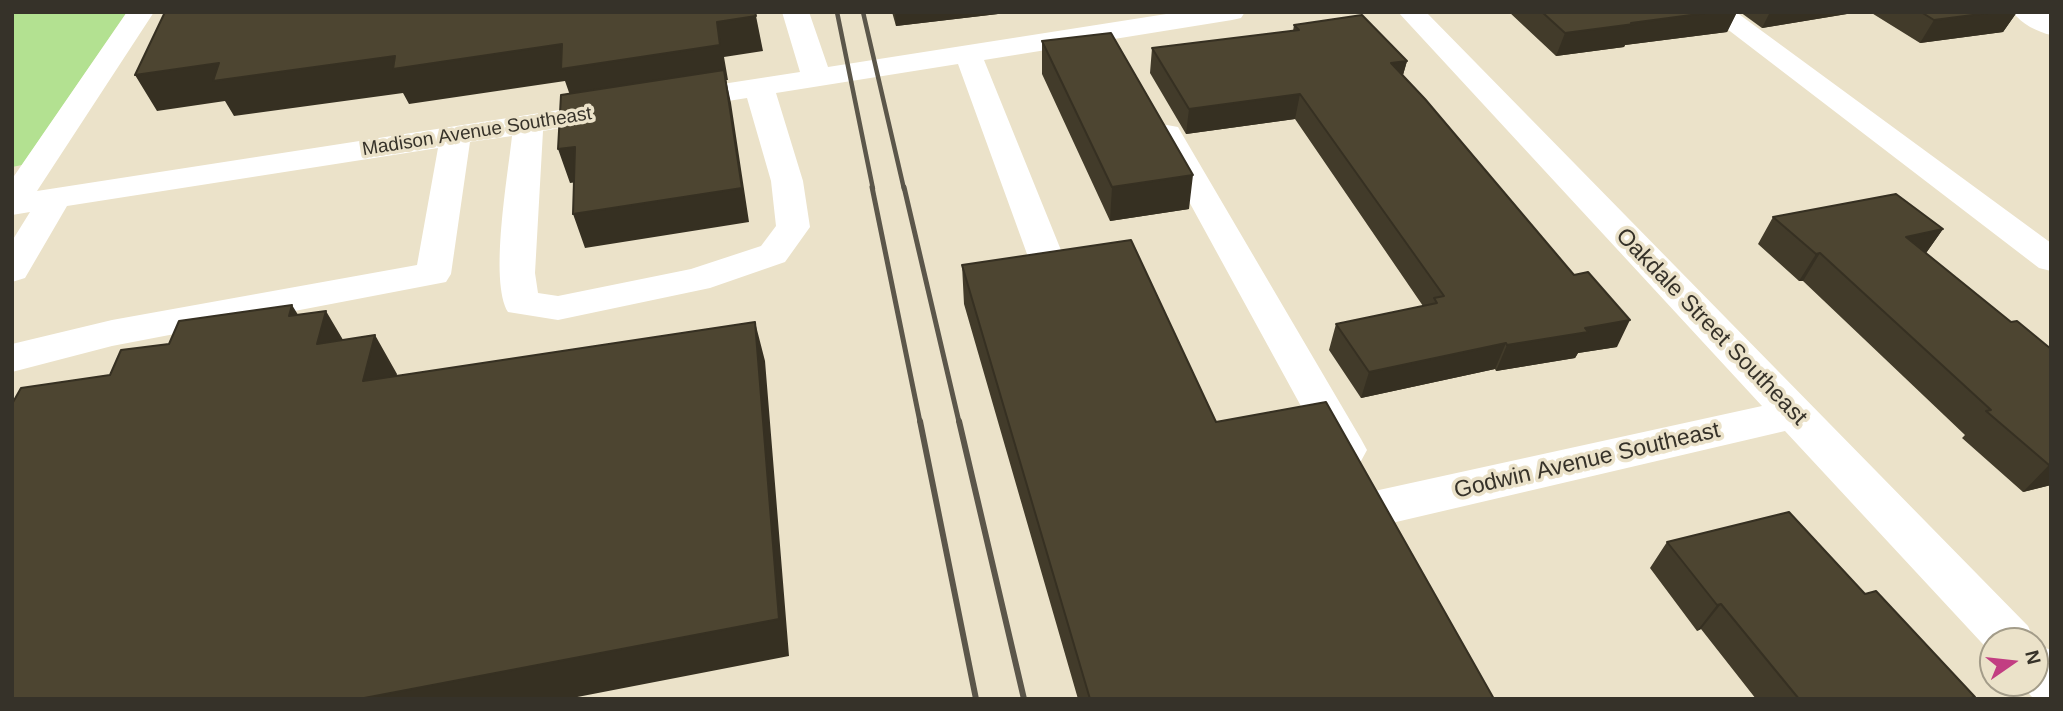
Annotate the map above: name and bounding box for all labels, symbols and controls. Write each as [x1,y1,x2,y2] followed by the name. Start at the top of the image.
[361,103,593,161] street label: Madison Avenue Southeast
[1610,223,1812,431] street label: Oakdale Street Southeast
[1451,417,1723,505] street label: Godwin Avenue Southeast
[1979,627,2049,697] north arrow
[2021,648,2045,666] text: N

